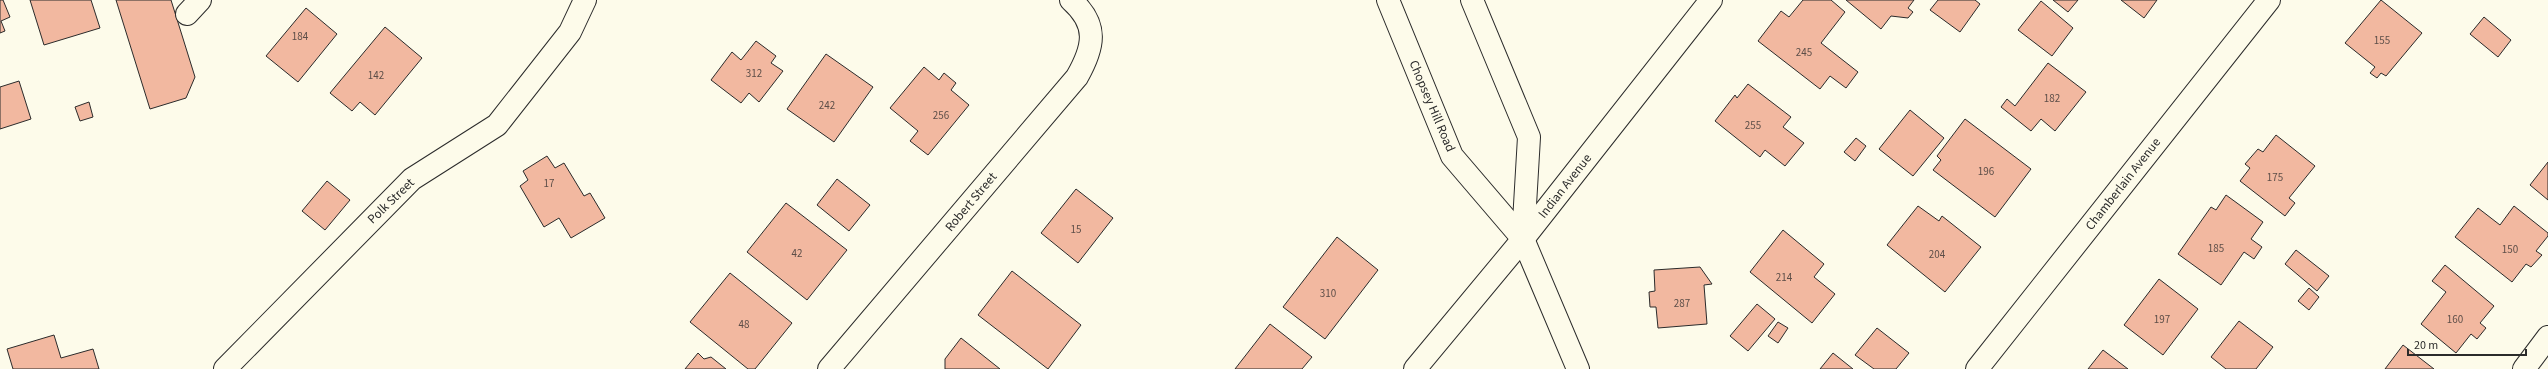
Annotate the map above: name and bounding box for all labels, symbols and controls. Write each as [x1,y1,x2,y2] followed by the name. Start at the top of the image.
[292,29,309,44] house number: 184
[2374,33,2390,48] house number: 155
[1796,45,1812,60] house number: 245
[1405,57,1459,155] street label: Chopsey Hill Road
[746,66,762,81] house number: 312
[368,68,384,83] house number: 142
[2044,91,2060,106] house number: 182
[819,98,835,113] house number: 242
[933,108,950,123] house number: 256
[1745,118,1761,133] house number: 255
[2081,134,2165,234] street label: Chamberlain Avenue
[1534,150,1596,222] street label: Indian Avenue
[1978,164,1995,179] house number: 196
[941,168,1001,235] street label: Robert Street
[2267,170,2283,185] house number: 175
[364,174,419,228] street label: Polk Street
[544,176,554,191] house number: 17
[1071,222,1081,237] house number: 15
[2208,241,2224,256] house number: 185
[2502,242,2518,257] house number: 150
[792,246,802,261] house number: 42
[1929,247,1946,262] house number: 204
[1776,270,1793,285] house number: 214
[1320,286,1336,301] house number: 310
[1674,296,1690,311] house number: 287
[2154,312,2170,327] house number: 197
[2447,312,2463,327] house number: 160
[739,317,750,332] house number: 48
[2408,331,2526,357] scale bar
[2414,337,2438,354] text: 20 m

